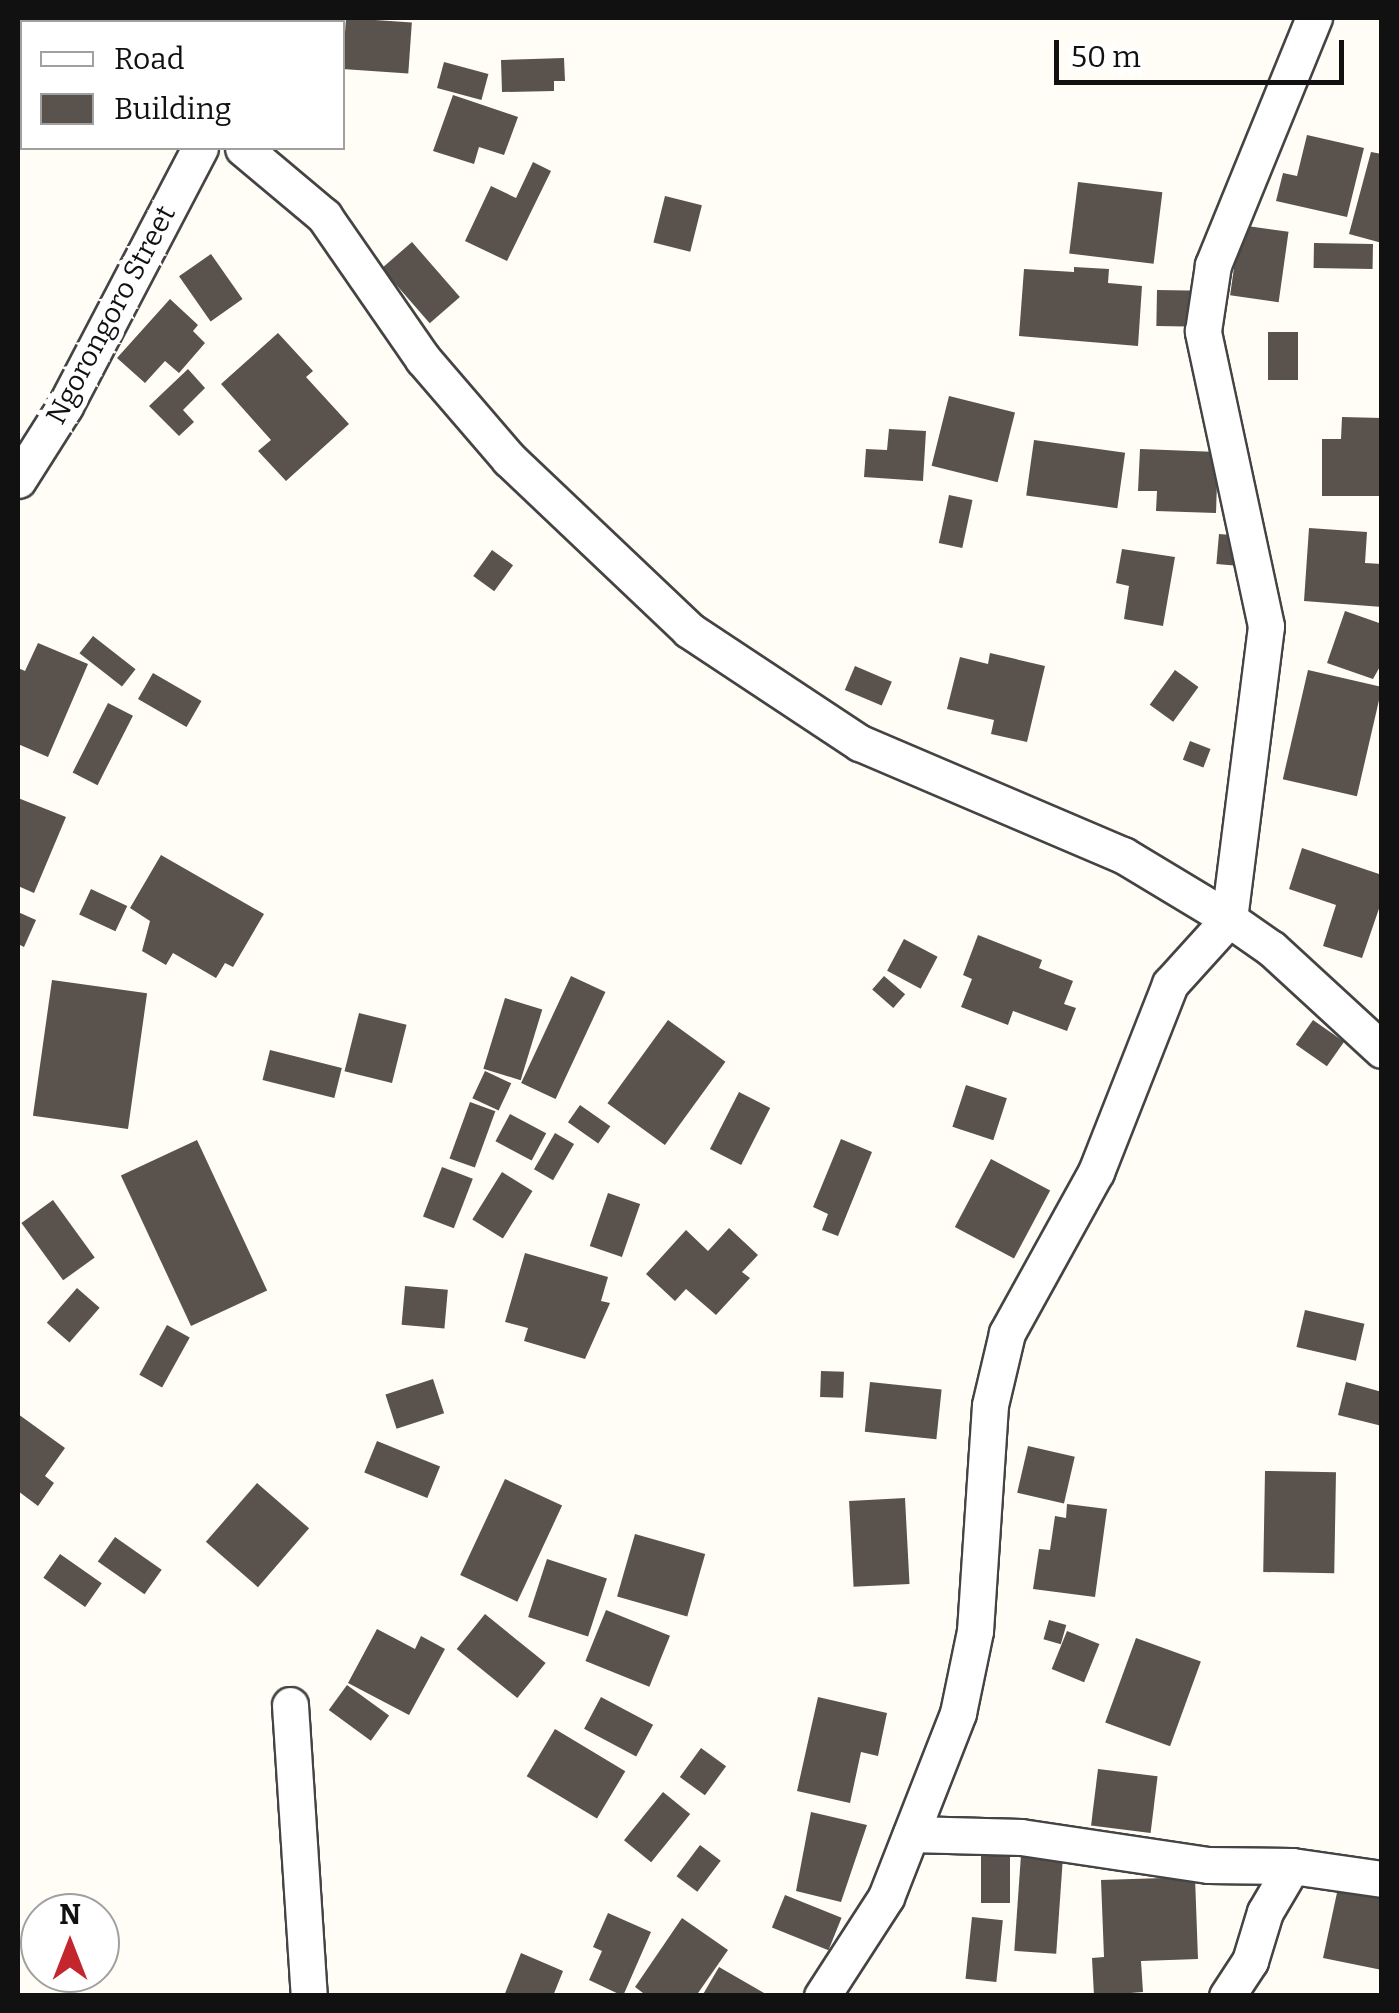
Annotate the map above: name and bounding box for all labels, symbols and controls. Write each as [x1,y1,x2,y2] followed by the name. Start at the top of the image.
[20,20,345,150] legend
[1059,20,1349,82] scale bar
[1071,39,1141,75] text: 50 m
[114,41,185,77] text: Road
[114,91,232,127] text: Building
[39,200,183,430] street label: Ngorongoro Street
[20,1893,120,1993] north arrow
[59,1898,81,1931] text: N

